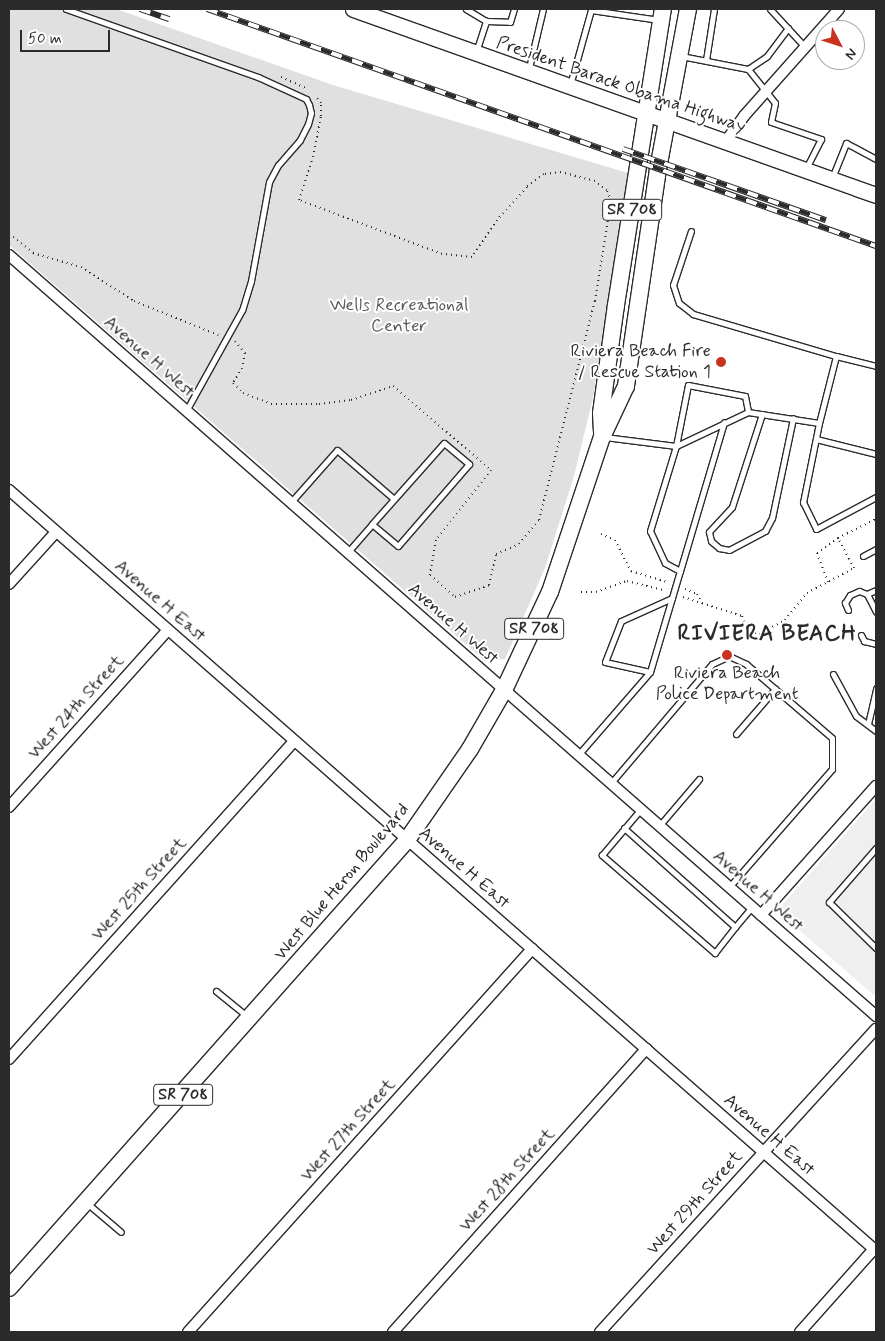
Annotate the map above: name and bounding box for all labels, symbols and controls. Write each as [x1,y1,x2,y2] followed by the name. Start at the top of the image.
[22,20,112,52] scale bar
[815,20,865,70] north arrow
[28,29,62,49] text: 50 m
[495,32,747,138] street label: President Barack Obama Highway
[841,45,861,63] text: N
[602,196,662,224] road number: SR 708
[328,295,470,338] park label: Wells Recreational Center
[99,311,199,403] street label: Avenue H West
[572,341,711,384] place label: Riviera Beach Fire / Rescue Station 1
[715,356,727,368] marker: Riviera Beach Fire / Rescue Station 1
[112,557,208,645] street label: Avenue H East
[403,578,503,670] street label: Avenue H West
[504,616,564,642] road number: SR 708
[676,622,858,648] district label: RIVIERA BEACH
[721,649,733,661] marker: Riviera Beach Police Department
[23,650,129,764] street label: West 24th Street
[651,663,803,706] place label: Riviera Beach Police Department
[270,799,414,965] street label: West Blue Heron Boulevard
[416,824,512,912] street label: Avenue H East
[87,833,191,945] street label: West 25th Street
[708,845,808,937] street label: Avenue H West
[296,1074,400,1186] street label: West 27th Street
[153,1082,213,1108] road number: SR 708
[721,1091,817,1179] street label: Avenue H East
[455,1124,559,1236] street label: West 28th Street
[643,1146,747,1260] street label: West 29th Street

